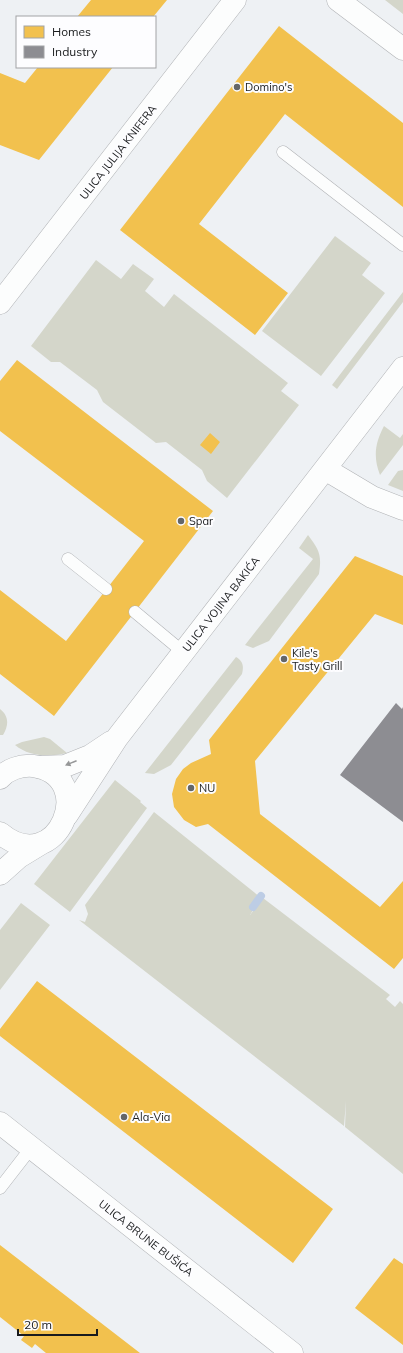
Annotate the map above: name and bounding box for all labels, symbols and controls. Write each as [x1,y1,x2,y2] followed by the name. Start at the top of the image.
[16,16,156,68] legend
[52,24,91,39] text: Homes
[52,44,98,59] text: Industry
[245,80,292,94] place label: Domino's
[232,82,242,92] marker: Domino's
[77,102,159,202] street label: ULICA JULIJA KNIFERA
[189,514,213,528] place label: Spar
[176,516,186,526] marker: Spar
[179,554,263,654] street label: ULICA VOJINA BAKIĆA
[292,646,342,673] place label: Kile's Tasty Grill
[279,654,289,664] marker: Kile's Tasty Grill
[65,761,77,767] one-way arrow
[199,781,215,795] place label: NU
[186,783,196,793] marker: NU
[132,1110,170,1124] place label: Ala-Via
[119,1112,129,1122] marker: Ala-Via
[96,1197,196,1279] street label: ULICA BRUNE BUŠIĆA
[18,1311,97,1337] scale bar
[24,1317,52,1332] text: 20 m

